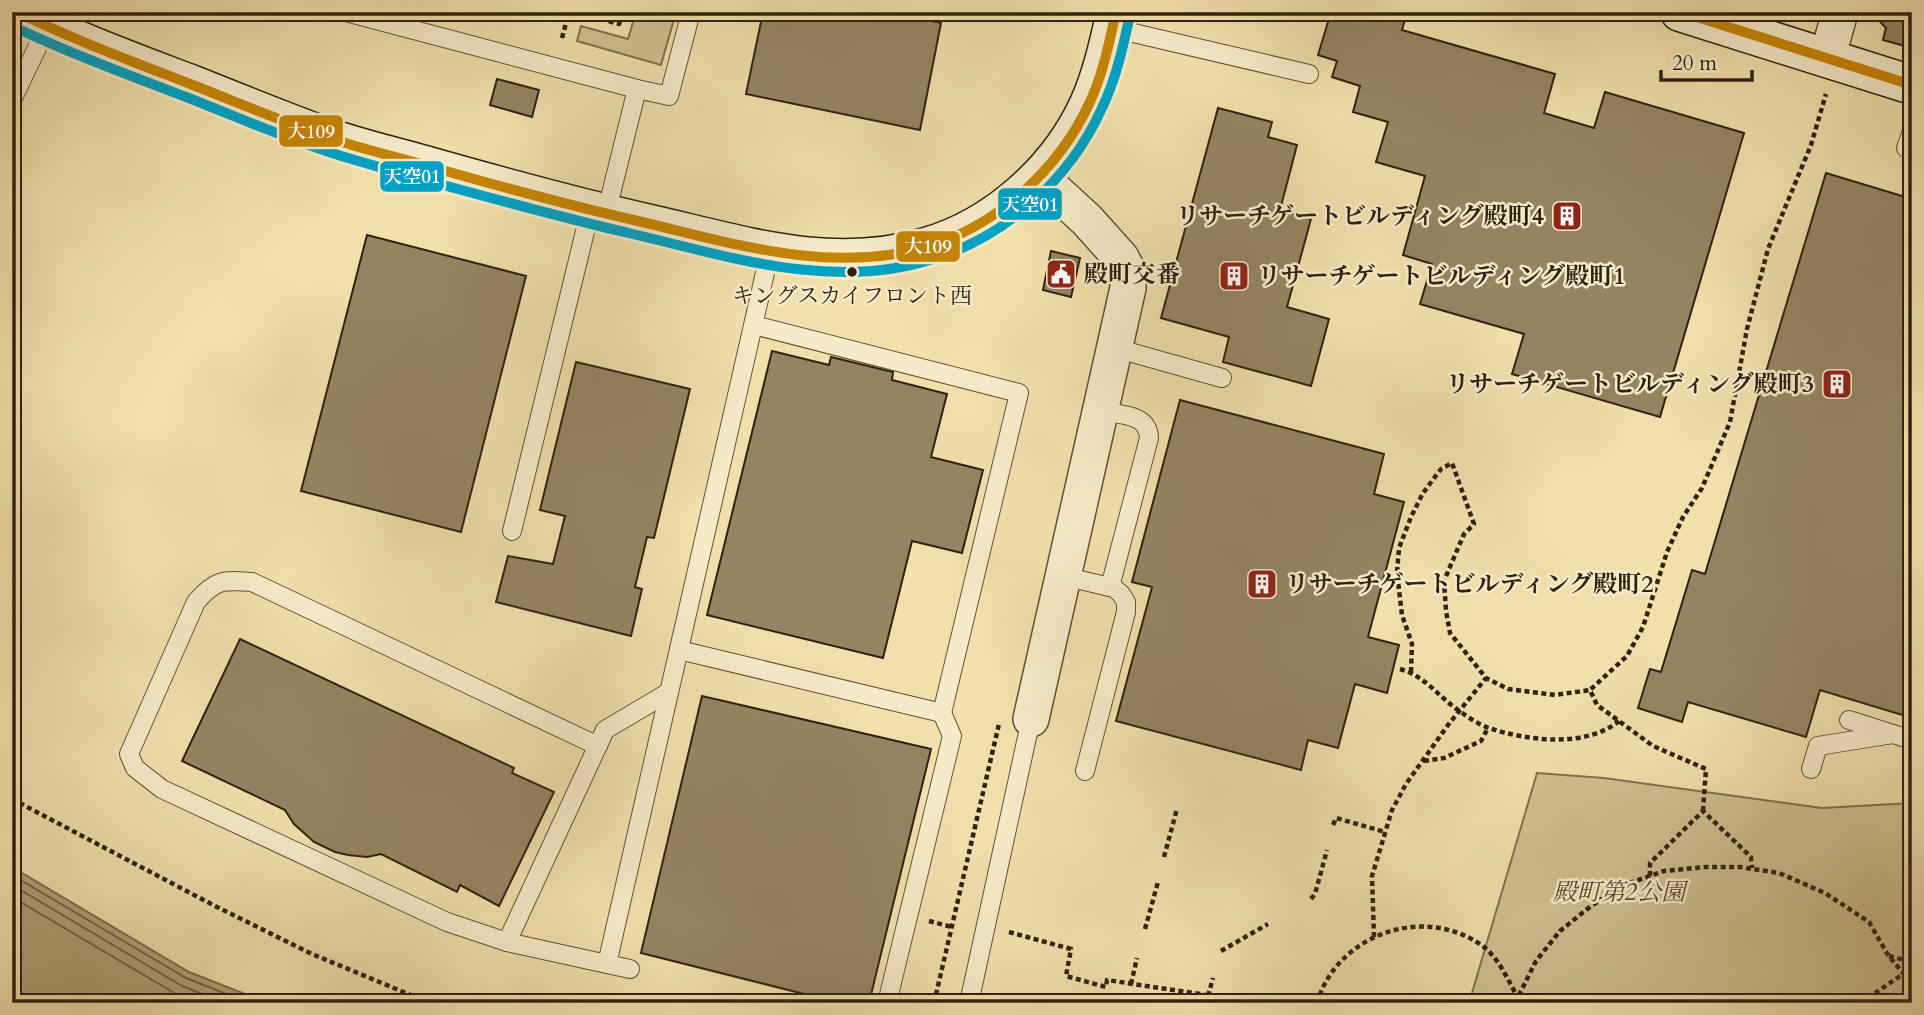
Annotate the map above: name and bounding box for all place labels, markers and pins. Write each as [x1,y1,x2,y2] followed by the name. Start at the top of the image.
[1550,199,1584,233] building icon: リサーチゲートビルディング殿町4
[1176,200,1544,233] place label: リサーチゲートビルディング殿町4
[1044,257,1078,291] public building icon: 殿町交番
[1084,258,1180,291] place label: 殿町交番
[1217,259,1251,293] building icon: リサーチゲートビルディング殿町1
[1257,260,1625,293] place label: リサーチゲートビルディング殿町1
[845,265,859,279] marker: キングスカイフロント西
[732,281,972,311] place label: キングスカイフロント西
[1820,367,1854,401] building icon: リサーチゲートビルディング殿町3
[1446,368,1814,401] place label: リサーチゲートビルディング殿町3
[1245,567,1279,601] building icon: リサーチゲートビルディング殿町2
[1285,568,1653,601] place label: リサーチゲートビルディング殿町2

